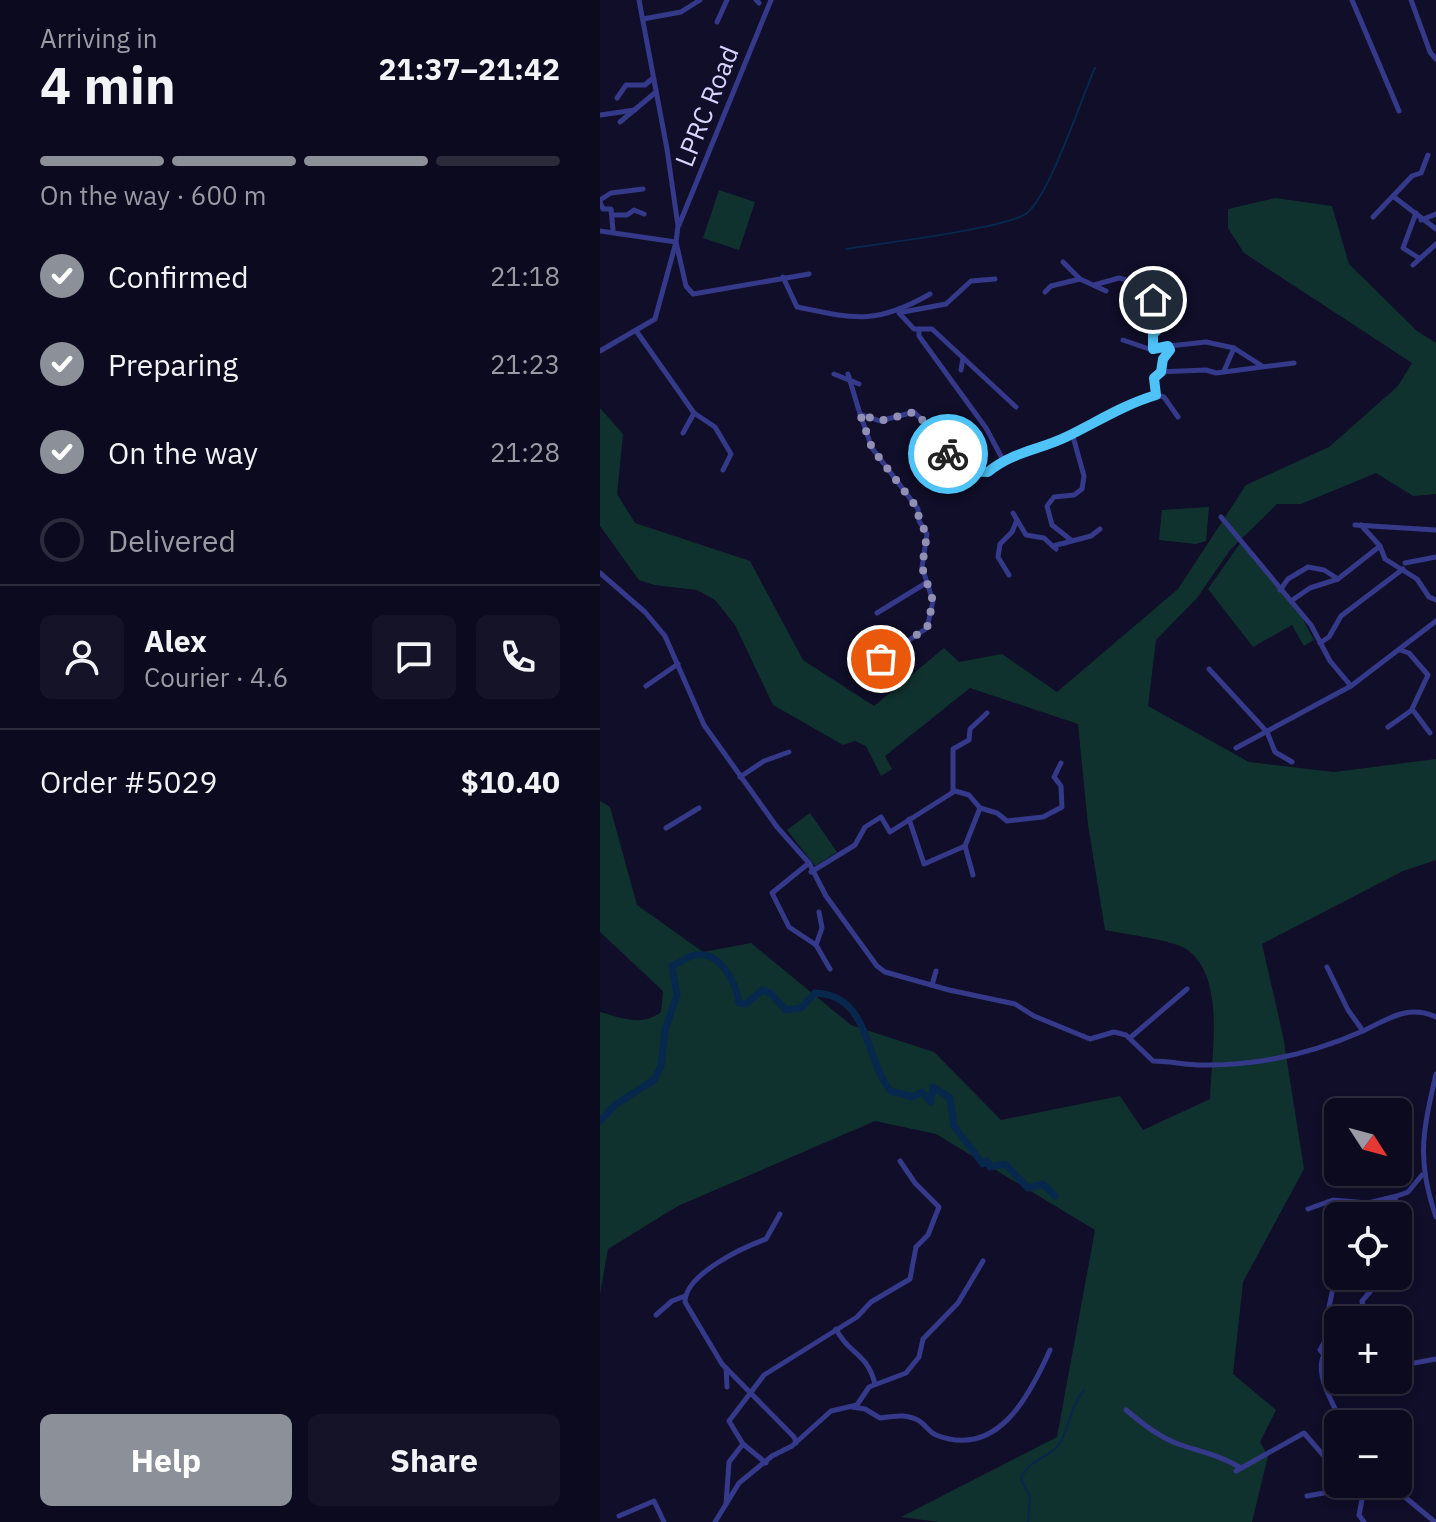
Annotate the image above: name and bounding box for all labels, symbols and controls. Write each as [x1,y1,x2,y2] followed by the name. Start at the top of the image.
[40,21,157,55] text: Arriving in
[666,41,746,171] street label: LPRC Road
[379,49,560,88] text: 21:37–21:42
[40,51,176,118] text: 4 min
[40,178,266,212] text: On the way · 600 m
[40,254,84,298] icon: check
[108,257,249,296] text: Confirmed
[490,259,560,293] text: 21:18
[1119,266,1187,334] pin
[1131,278,1175,322] icon: home
[40,342,84,386] icon: check
[108,345,238,384] text: Preparing
[490,347,560,381] text: 21:23
[908,414,988,494] courier
[40,430,84,474] icon: check
[926,432,970,476] icon: bike
[108,433,258,472] text: On the way
[490,435,560,469] text: 21:28
[108,521,236,560] text: Delivered
[40,615,124,699] button: person
[372,615,456,699] button: chat
[476,615,560,699] button: phone
[144,621,207,660] text: Alex
[847,625,915,693] pin
[859,637,903,681] icon: bag
[144,660,288,694] text: Courier · 4.6
[40,762,217,801] text: Order #5029
[461,762,560,801] text: $10.40
[1324,1098,1412,1186] north arrow
[1324,1098,1412,1498] map controls
[1324,1202,1412,1290] button: locate
[1324,1306,1412,1394] button: +
[1324,1410,1412,1498] button: −
[40,1414,292,1506] button: Help
[308,1414,560,1506] button: Share

